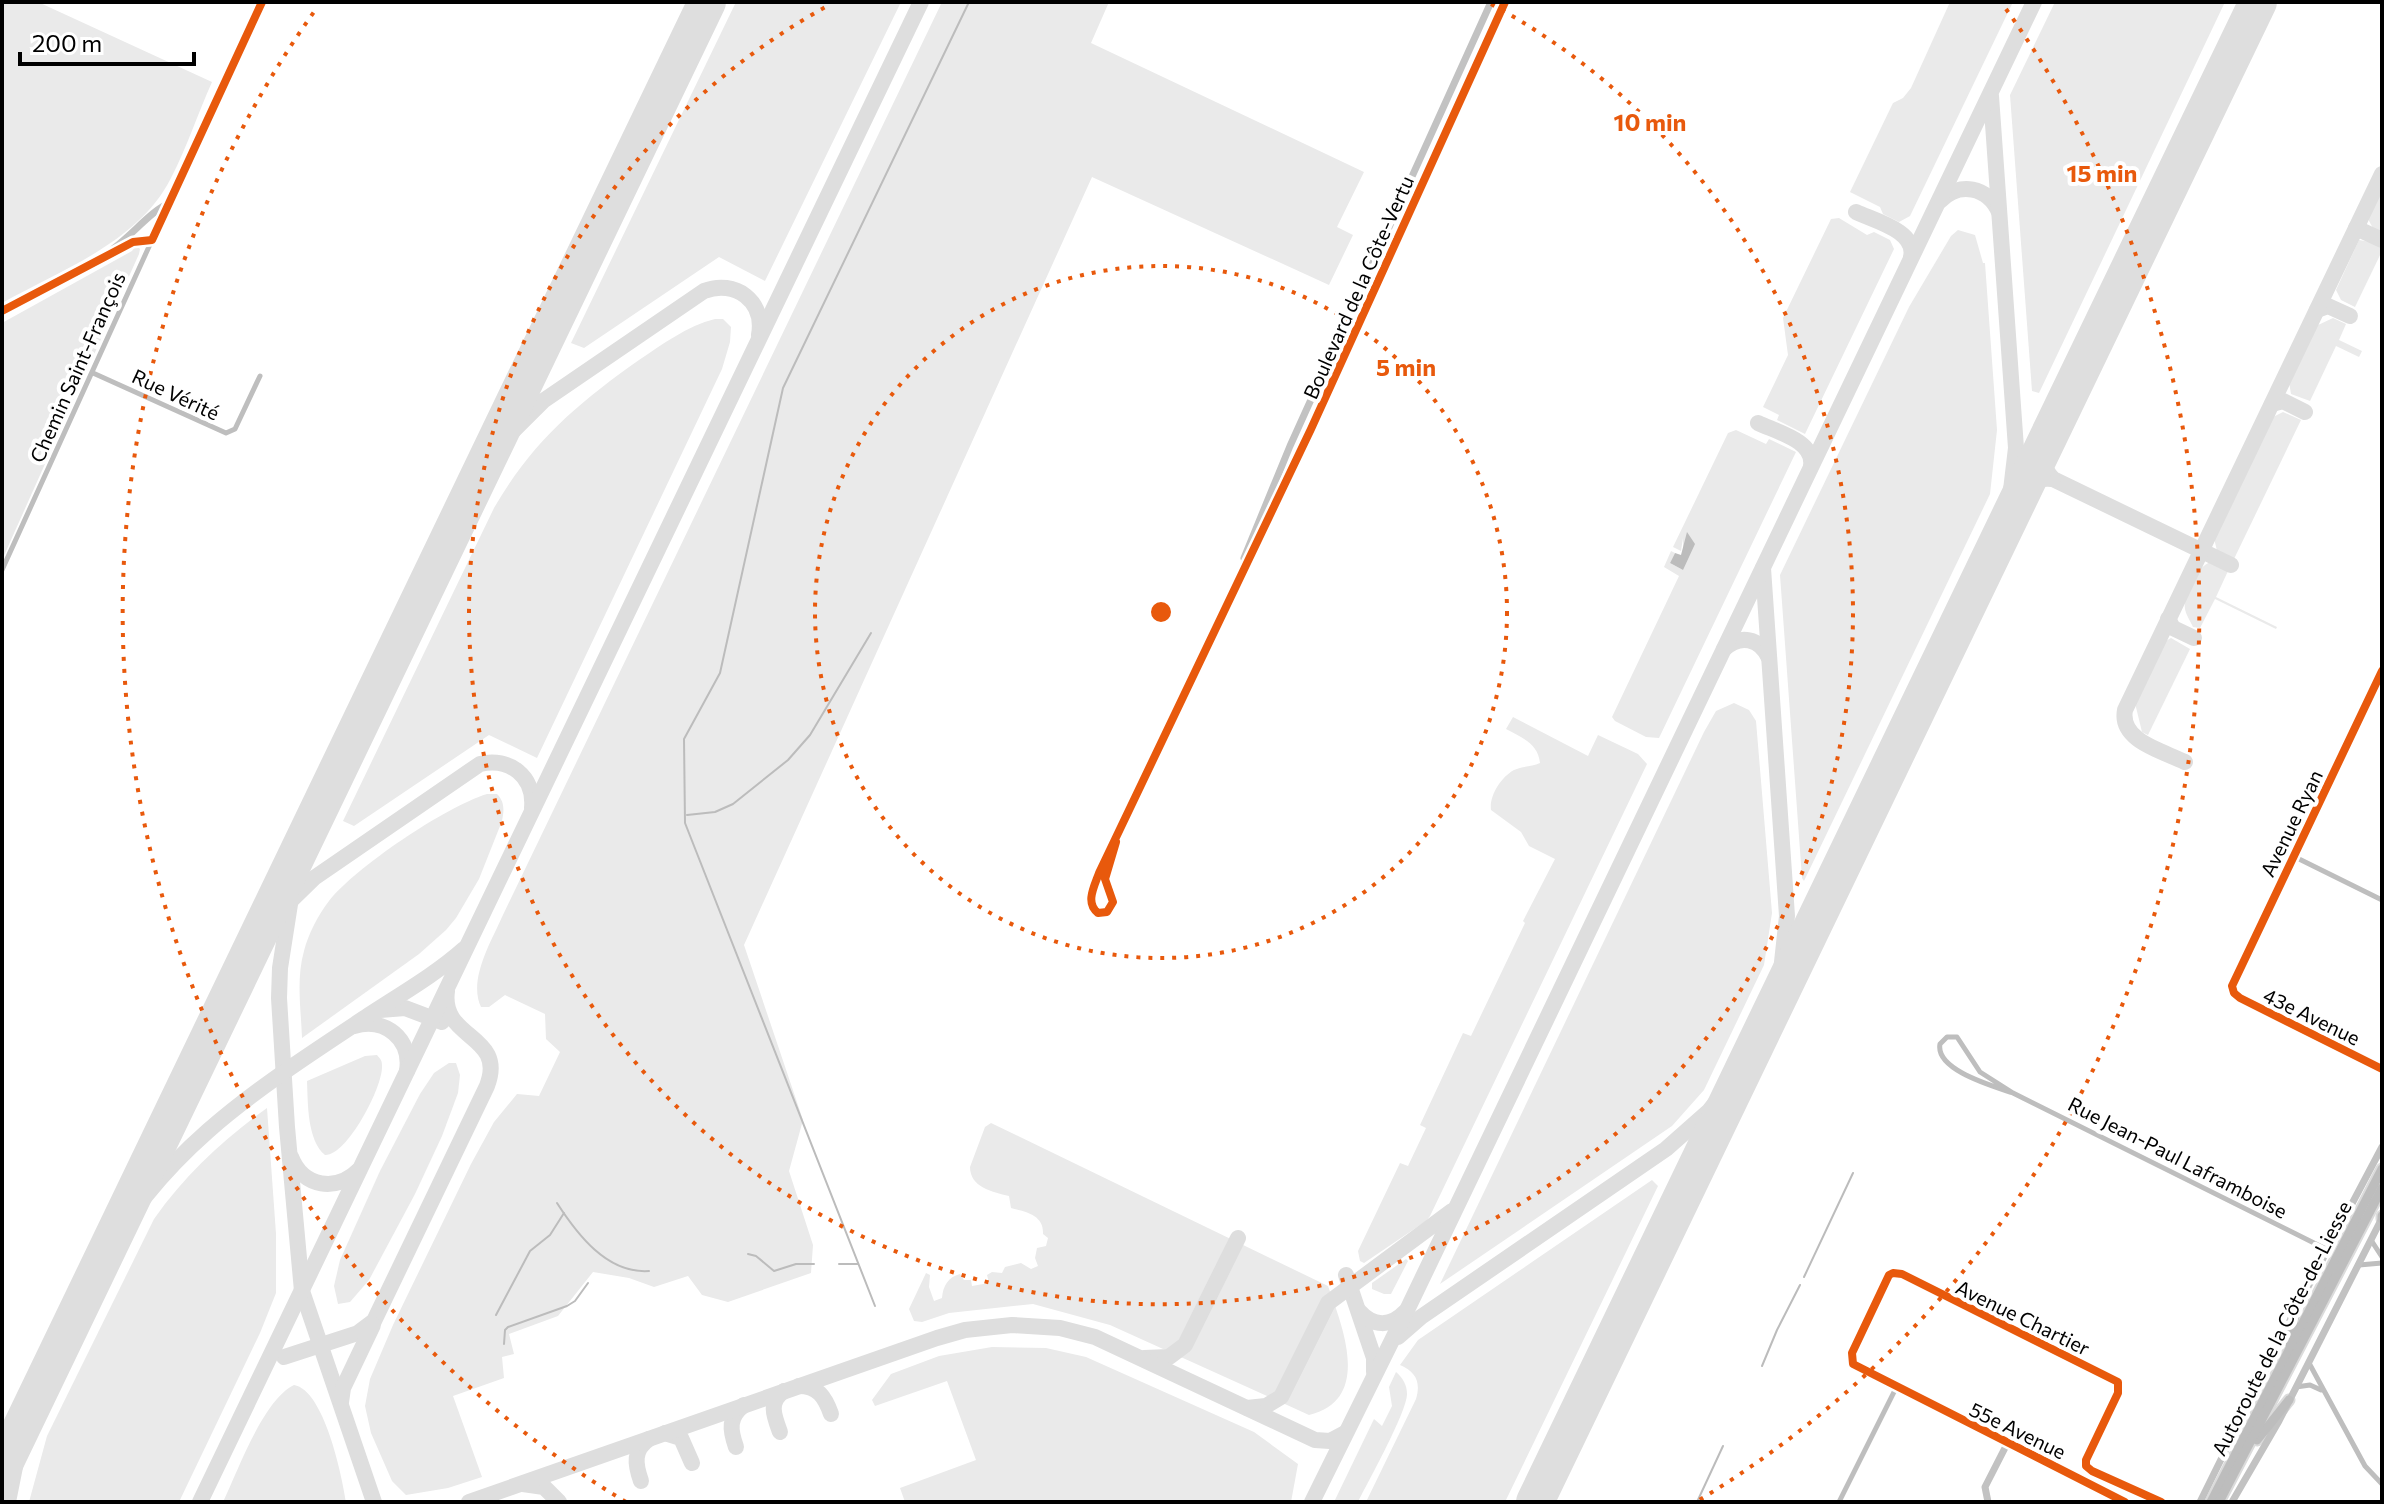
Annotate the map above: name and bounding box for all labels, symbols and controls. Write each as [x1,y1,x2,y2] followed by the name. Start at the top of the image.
[20,16,194,66] scale bar
[32,28,102,57] text: 200 m
[1614,107,1686,136] text: 10 min
[2067,158,2137,187] text: 15 min
[1298,172,1418,402] street label: Boulevard de la Côte-Vertu
[24,268,130,466] street label: Chemin Saint-François
[1376,352,1436,381] text: 5 min
[129,363,223,425] street label: Rue Vérité
[1147,598,1175,626] centre of rings
[2255,766,2327,880] street label: Avenue Ryan
[2260,982,2364,1050] street label: 43e Avenue
[2064,1091,2292,1223] street label: Rue Jean-Paul Laframboise
[2206,1197,2356,1459] street label: Autoroute de la Côte-de-Liesse
[1952,1274,2094,1360] street label: Avenue Chartier
[1966,1396,2070,1464] street label: 55e Avenue

